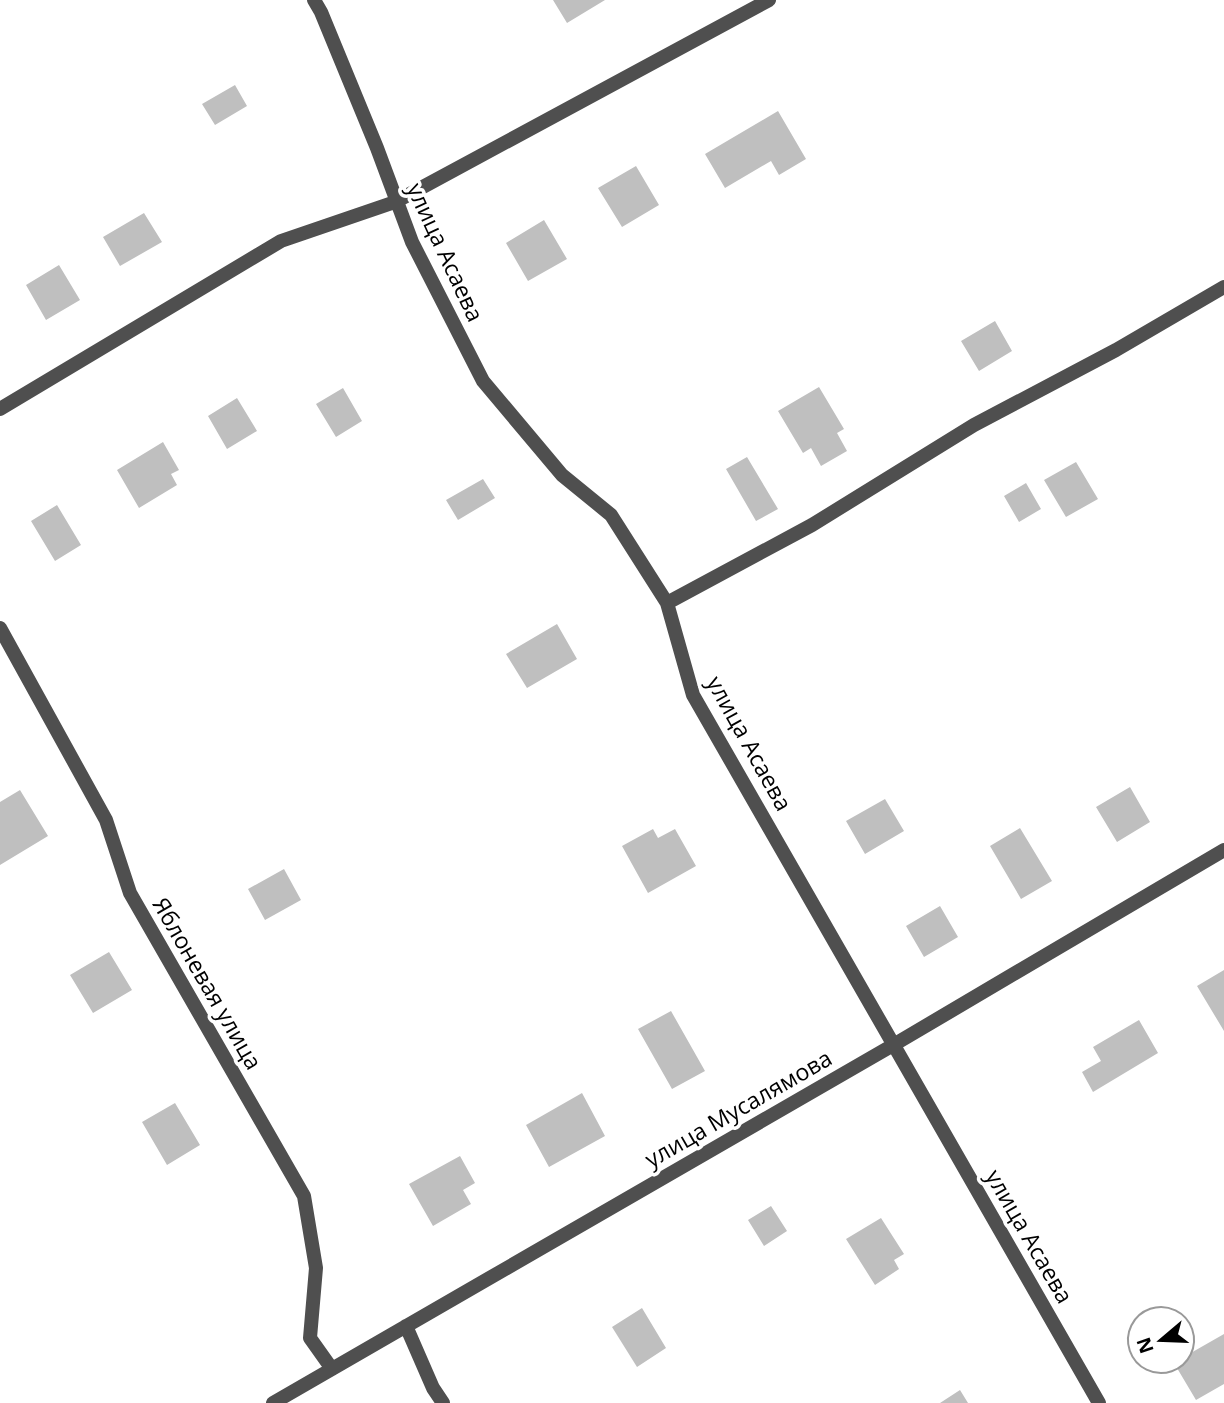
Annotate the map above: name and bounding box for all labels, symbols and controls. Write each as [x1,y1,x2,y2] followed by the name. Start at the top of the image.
[400,177,492,327] street label: улица Асаева
[700,670,800,816] street label: улица Асаева
[146,891,270,1075] street label: Яблоневая улица
[639,1041,837,1175] street label: улица Мусалямова
[979,1163,1081,1309] street label: улица Асаева
[1126,1305,1196,1375] north arrow
[1130,1334,1160,1357] text: N

